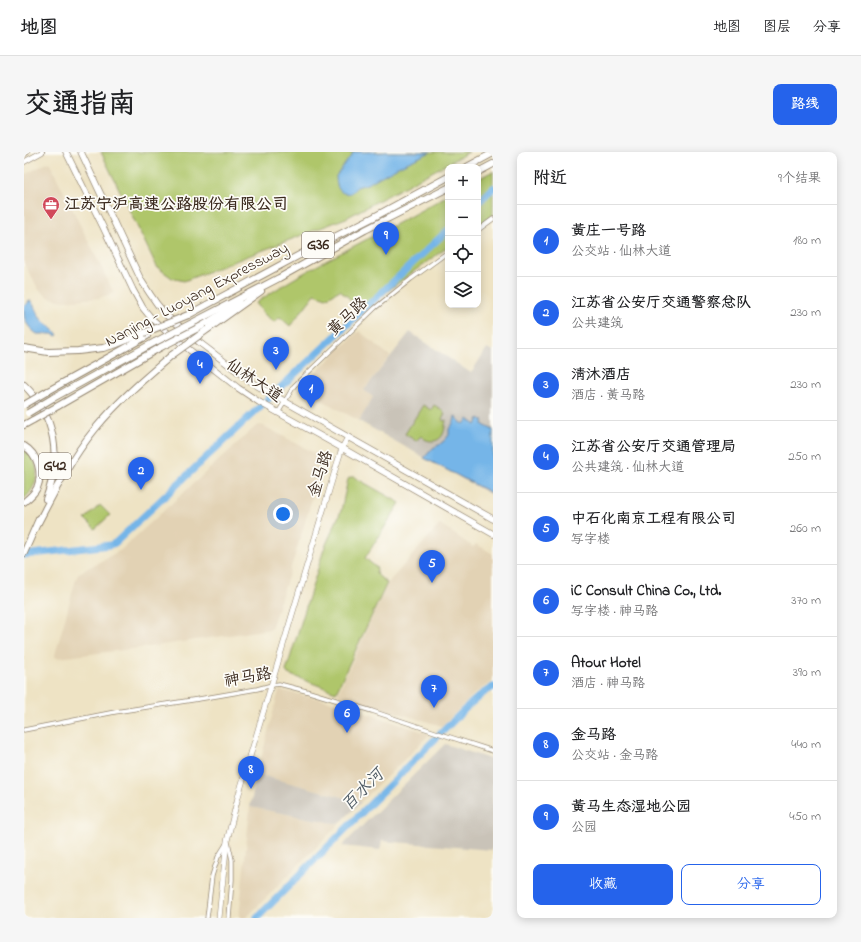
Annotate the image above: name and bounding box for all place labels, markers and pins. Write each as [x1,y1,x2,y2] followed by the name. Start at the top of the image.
[64,193,288,217] place label: 江苏宁沪高速公路股份有限公司
[41,195,61,220] office icon: 江苏宁沪高速公路股份有限公司
[373,222,399,255] pin: 9
[263,337,289,370] pin: 3
[187,351,213,384] pin: 4
[298,375,324,408] pin: 1
[128,457,154,490] pin: 2
[419,550,445,583] pin: 5
[421,675,447,708] pin: 7
[334,700,360,733] pin: 6
[238,756,264,789] pin: 8

